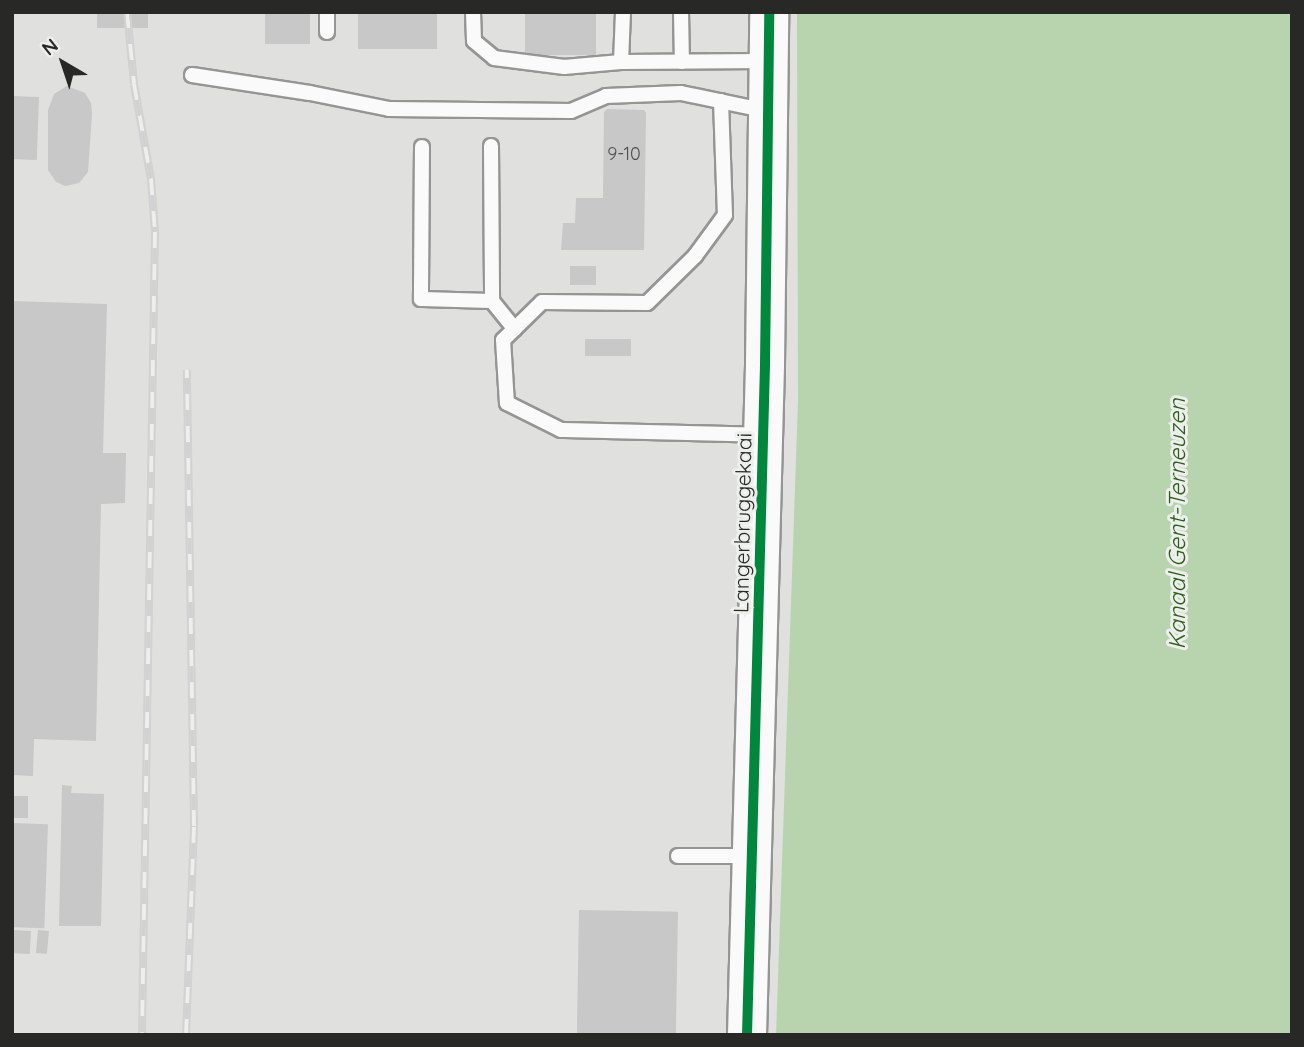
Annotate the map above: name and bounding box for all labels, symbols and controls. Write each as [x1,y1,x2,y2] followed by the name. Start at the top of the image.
[28,28,98,98] north arrow
[37,33,63,60] text: N
[607,143,641,165] house number: 9-10
[1163,399,1191,649] water label: Kanaal Gent-Terneuzen
[728,433,756,613] street label: Langerbruggekaai

